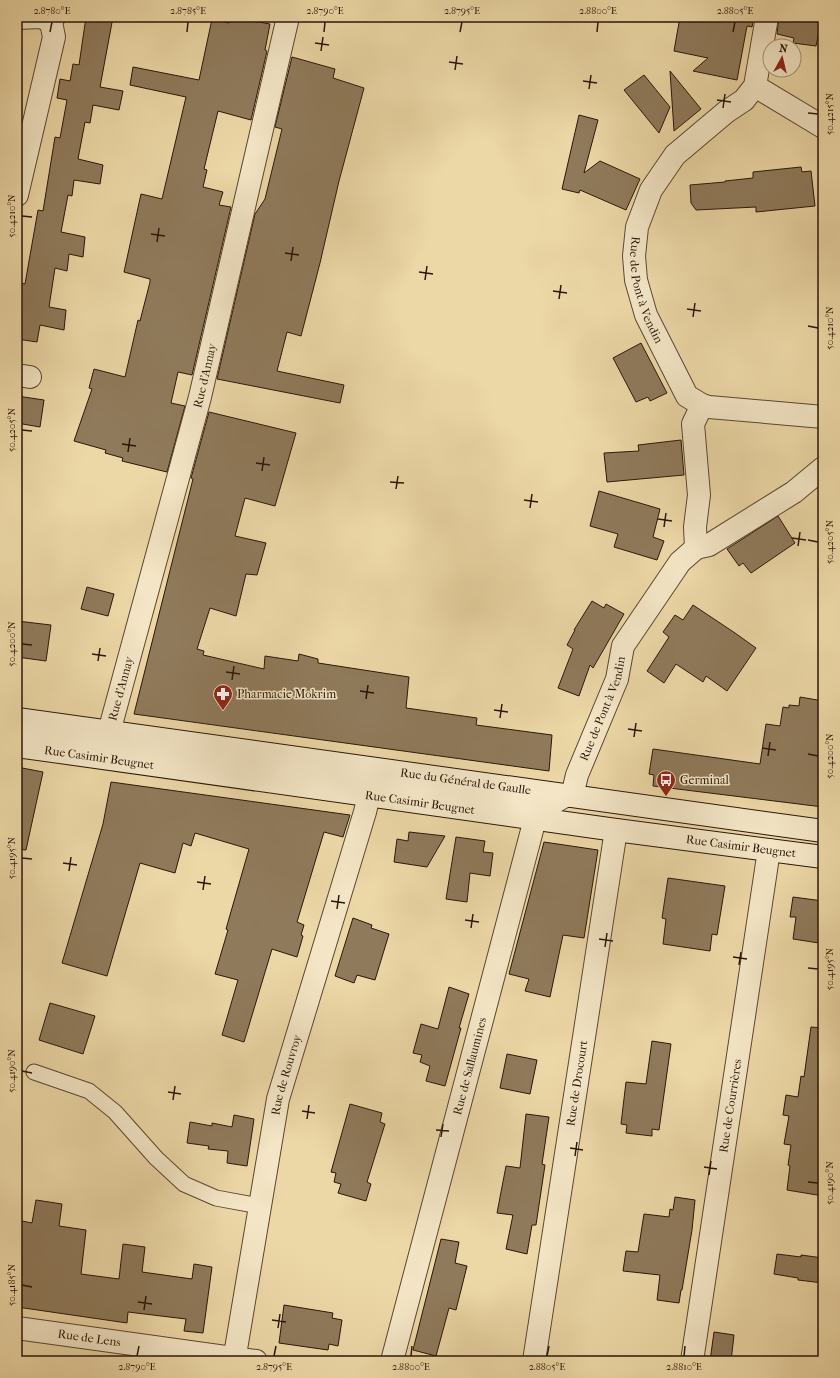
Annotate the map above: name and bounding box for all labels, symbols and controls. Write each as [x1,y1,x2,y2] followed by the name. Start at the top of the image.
[33,5,71,17] text: 2.8780°E
[170,5,206,17] text: 2.8785°E
[306,5,344,17] text: 2.8790°E
[444,5,480,17] text: 2.8795°E
[579,5,617,17] text: 2.8800°E
[717,5,753,17] text: 2.8805°E
[762,38,802,78] north arrow
[778,42,789,56] text: N
[824,93,836,135] text: 50.4215°N
[6,194,18,238] text: 50.4210°N
[627,236,666,345] street label: Rue de Pont à Vendin
[824,306,836,350] text: 50.4210°N
[190,341,219,410] street label: Rue d'Annay
[6,408,18,452] text: 50.4205°N
[824,520,836,564] text: 50.4205°N
[6,621,18,667] text: 50.4200°N
[105,654,136,722] street label: Rue d'Annay
[577,655,628,763] street label: Rue de Pont à Vendin
[212,683,234,711] pharmacy icon: Pharmacie Mokrim
[237,687,336,701] place label: Pharmacie Mokrim
[824,733,836,779] text: 50.4200°N
[43,743,156,772] street label: Rue Casimir Beugnet
[399,765,532,797] street label: Rue du Général de Gaulle
[655,769,677,797] bus stop icon: Germinal
[680,773,730,787] place label: Germinal
[364,788,477,817] street label: Rue Casimir Beugnet
[685,832,798,861] street label: Rue Casimir Beugnet
[6,836,18,879] text: 50.4195°N
[824,947,836,990] text: 50.4195°N
[450,1015,490,1116] street label: Rue de Sallaumines
[268,1032,304,1116] street label: Rue de Rouvroy
[563,1039,591,1127] street label: Rue de Drocourt
[6,1049,18,1093] text: 50.4190°N
[716,1057,745,1154] street label: Rue de Courrières
[824,1161,836,1205] text: 50.4190°N
[6,1264,18,1306] text: 50.4185°N
[57,1327,122,1349] street label: Rue de Lens
[118,1361,156,1373] text: 2.8790°E
[256,1361,292,1373] text: 2.8795°E
[392,1361,430,1373] text: 2.8800°E
[529,1361,565,1373] text: 2.8805°E
[666,1361,702,1373] text: 2.8810°E

